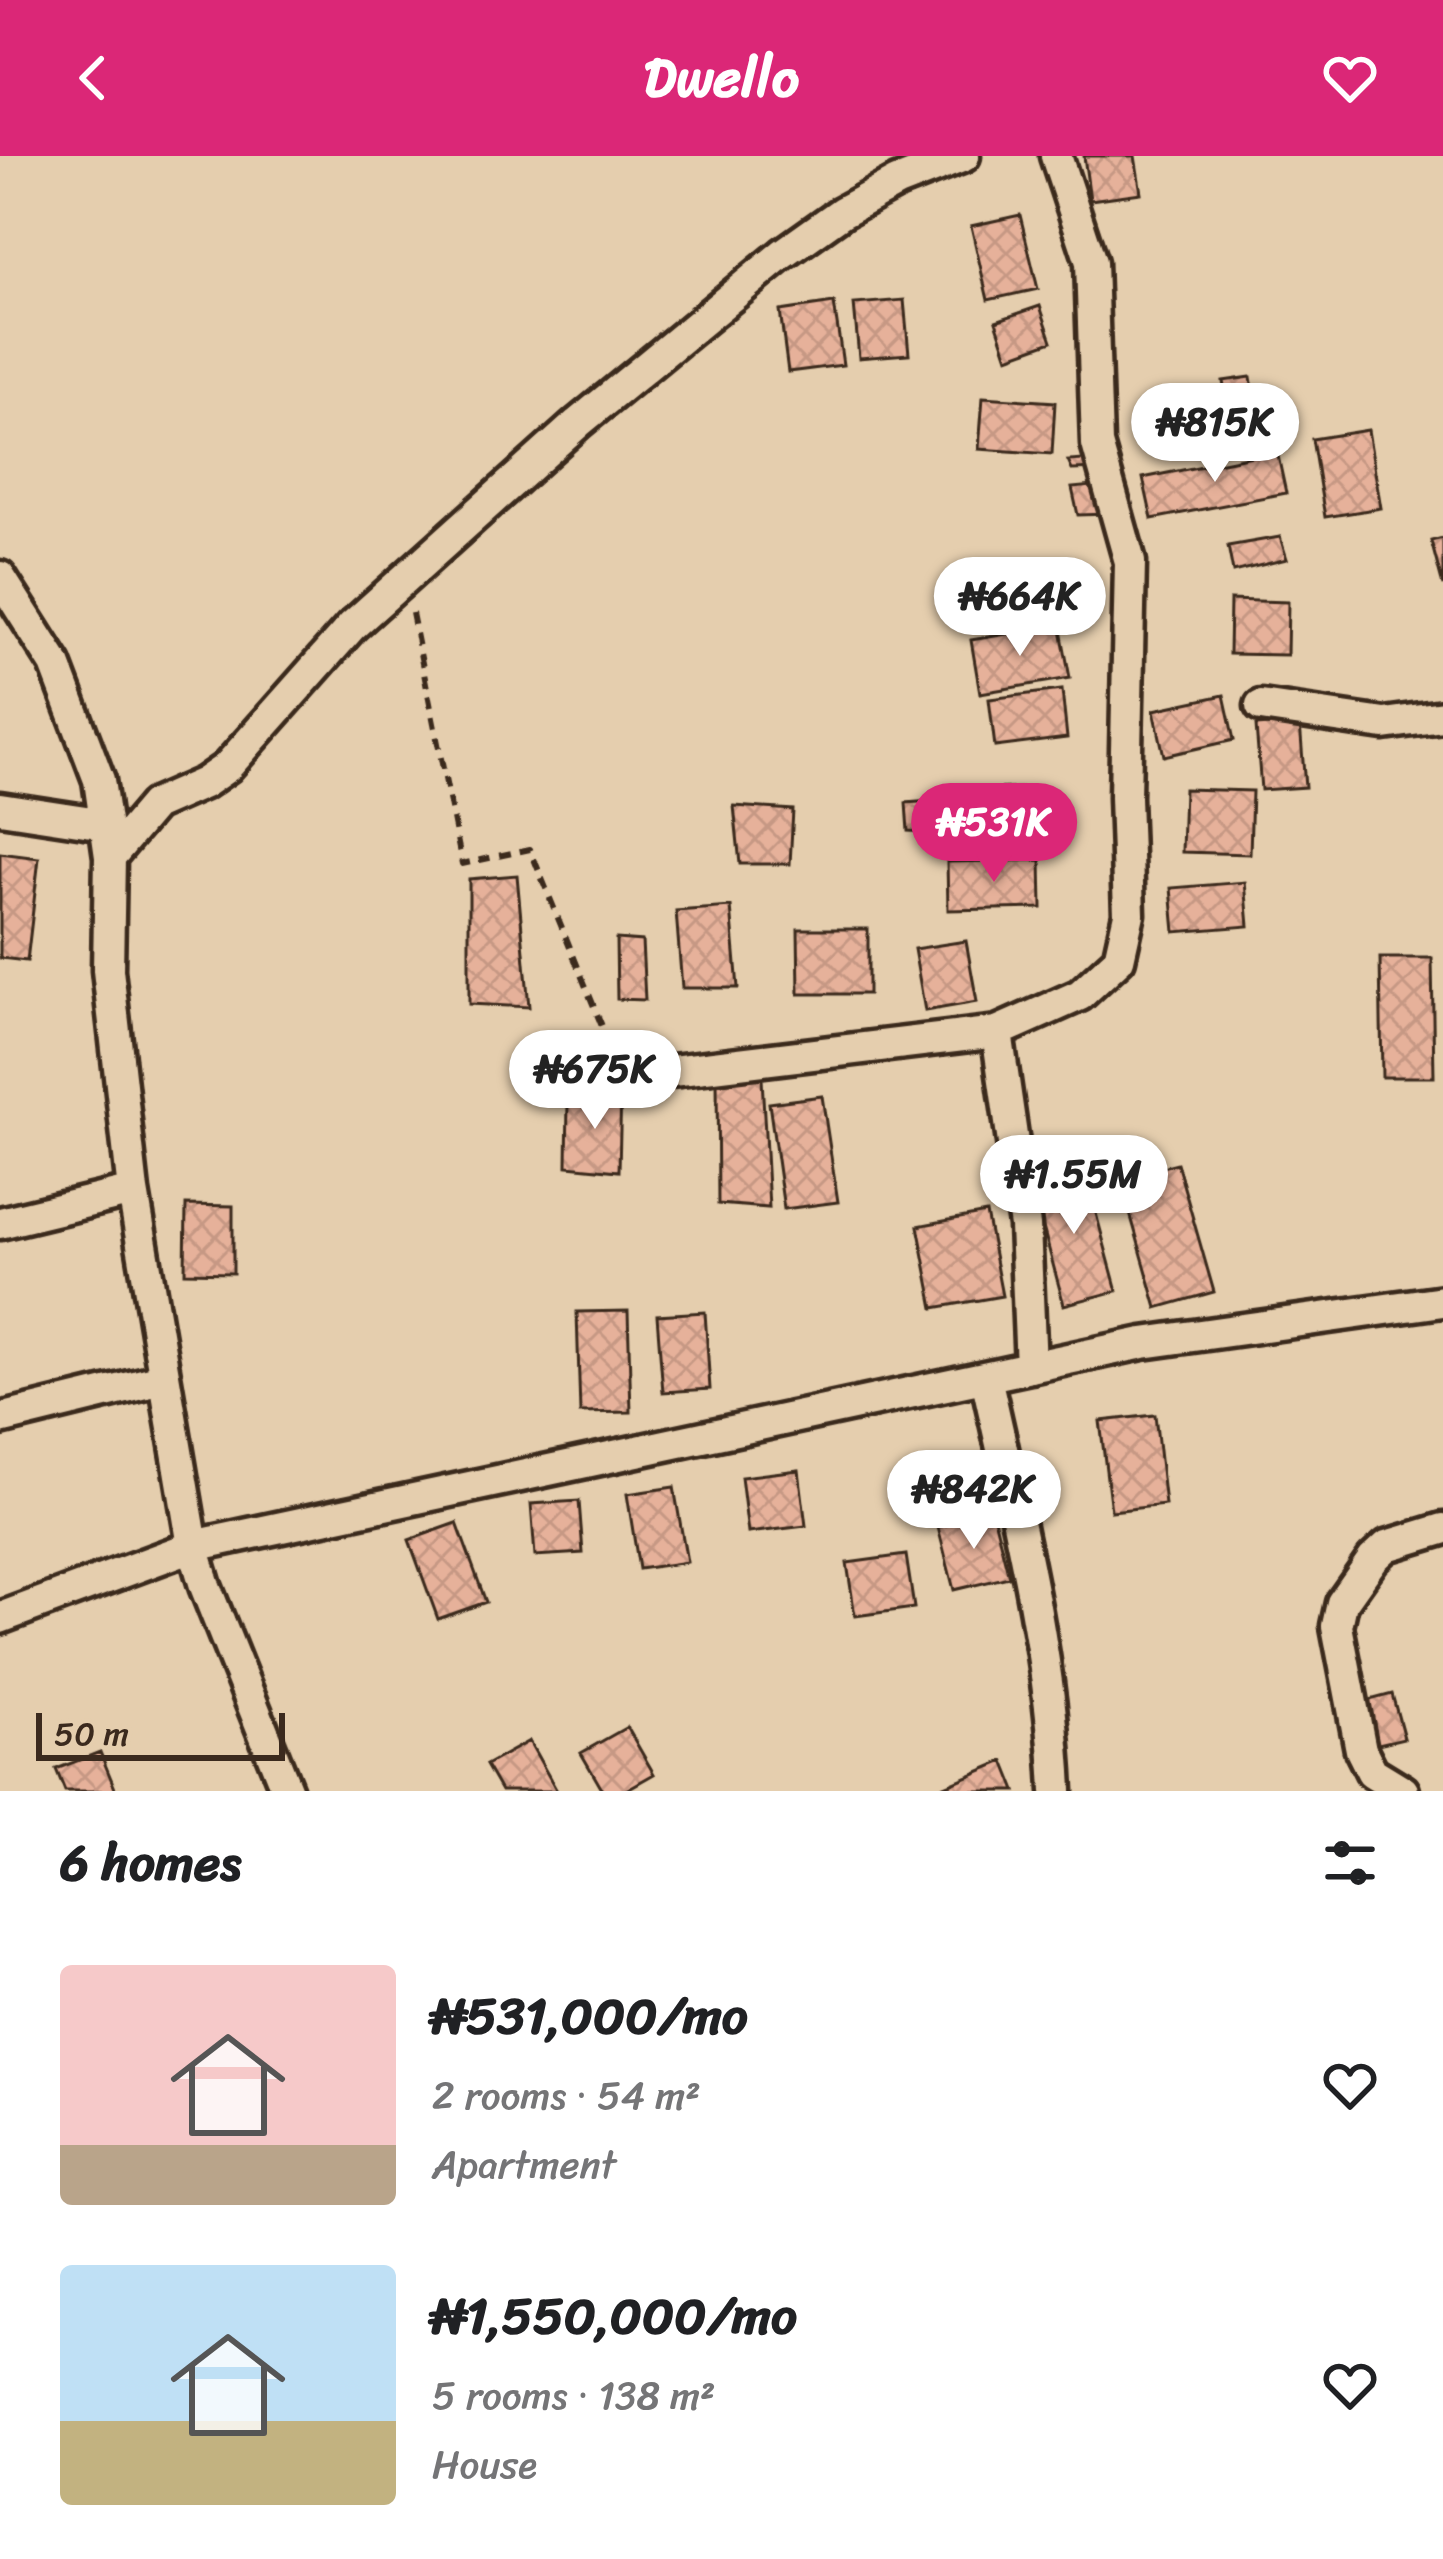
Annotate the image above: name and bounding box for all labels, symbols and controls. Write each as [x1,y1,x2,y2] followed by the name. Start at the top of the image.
[644,30,799,126] text: Dwello
[60,45,126,111] icon: back
[1317,45,1383,111] icon: heart
[1131,383,1299,485] pin: ₦815K
[1158,387,1272,456] text: ₦815K
[936,557,1104,659] pin: ₦664K
[961,561,1079,630] text: ₦664K
[910,783,1078,885] pin: ₦531K
[938,787,1050,856] text: ₦531K
[511,1030,679,1132] pin: ₦675K
[536,1034,654,1103] text: ₦675K
[976,1135,1172,1237] pin: ₦1.55M
[1007,1139,1141,1208] text: ₦1.55M
[890,1450,1058,1552] pin: ₦842K
[914,1454,1034,1523] text: ₦842K
[54,1705,129,1763] text: 50 m
[36,1707,285,1760] scale bar
[60,1818,241,1908] text: 6 homes
[1317,1830,1383,1896] icon: filters
[432,1971,748,2061] text: ₦531,000/mo
[156,2013,300,2157] icon: home
[1317,2052,1383,2118] icon: heart
[432,2061,701,2130] text: 2 rooms · 54 m²
[432,2130,616,2199] text: Apartment
[432,2271,797,2361] text: ₦1,550,000/mo
[156,2313,300,2457] icon: home
[1317,2352,1383,2418] icon: heart
[432,2361,715,2430] text: 5 rooms · 138 m²
[432,2430,537,2499] text: House

